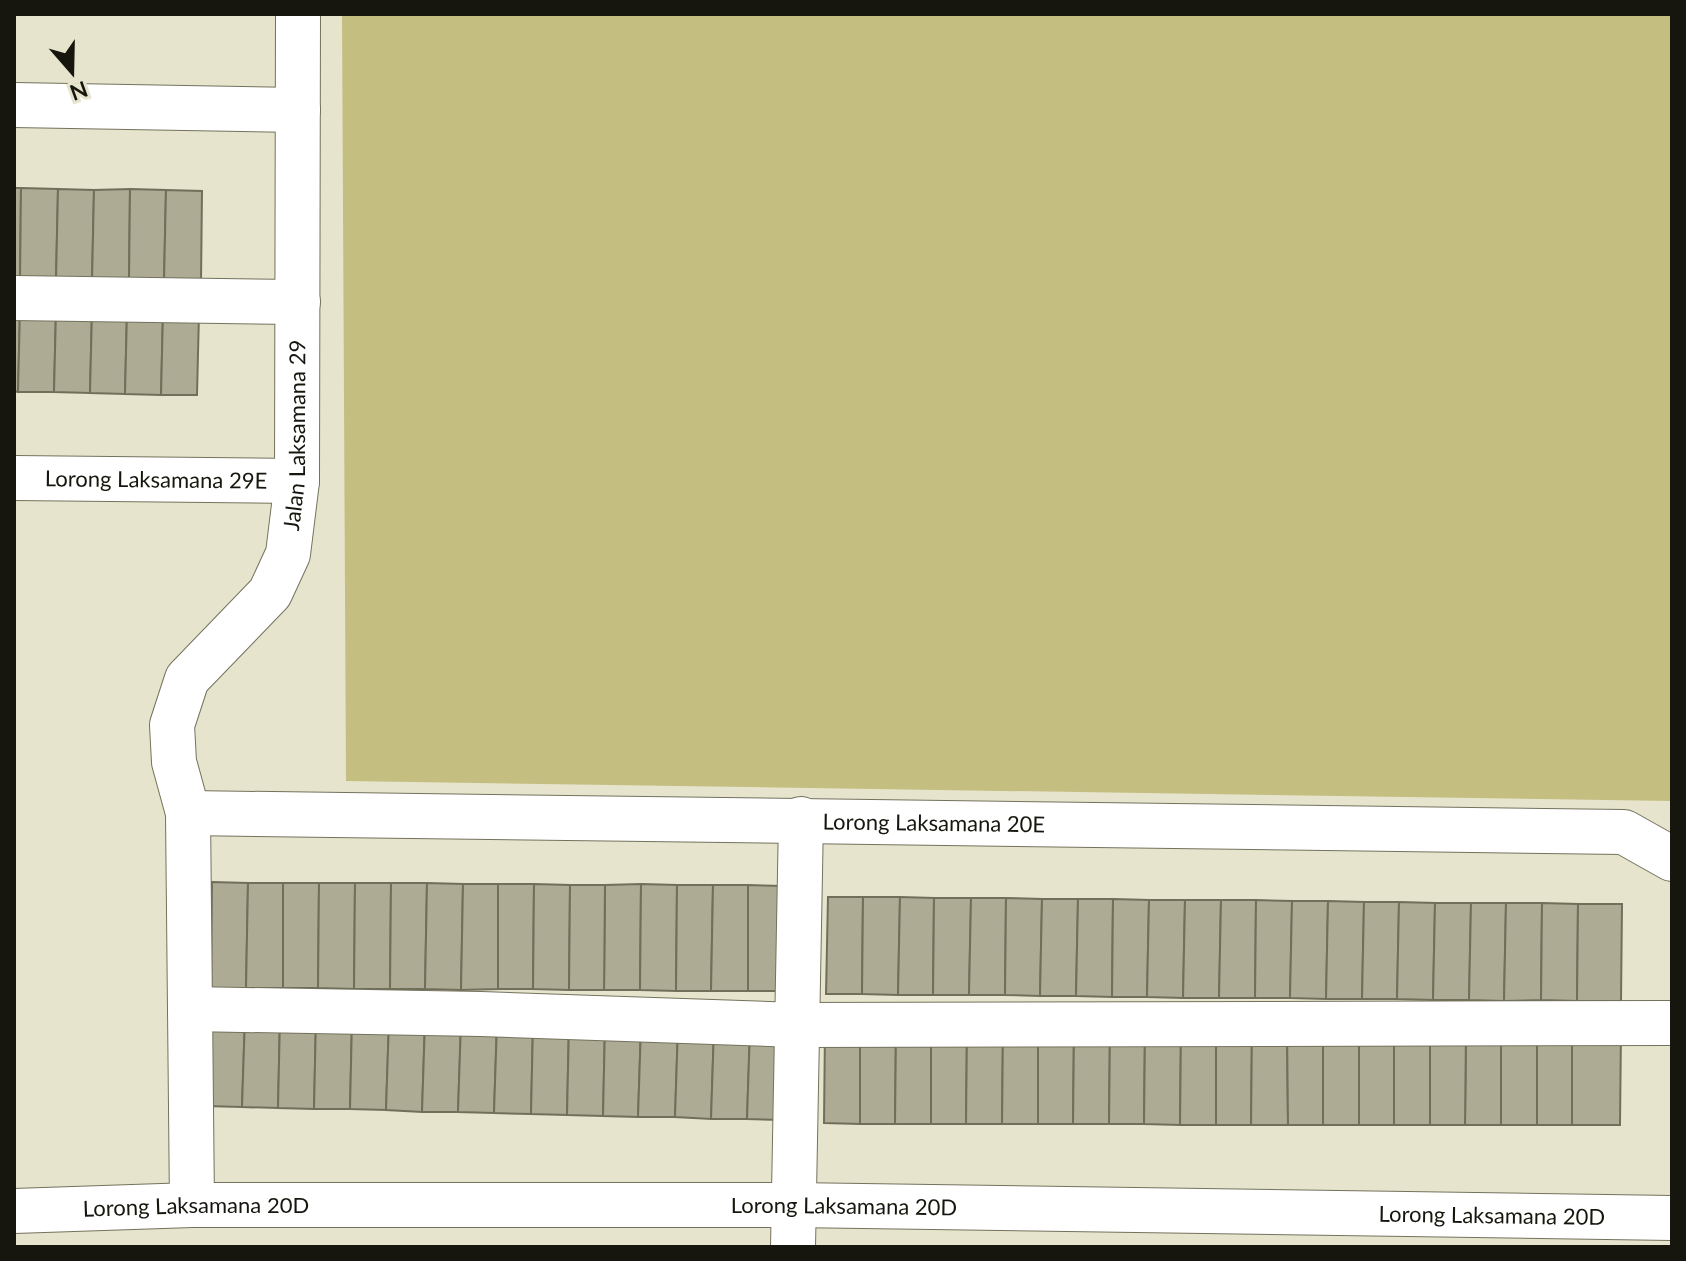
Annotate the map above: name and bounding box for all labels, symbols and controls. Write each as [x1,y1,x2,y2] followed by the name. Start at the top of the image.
[32,32,112,112] north arrow
[66,76,92,107] text: N
[277,340,310,532] street label: Jalan Laksamana 29
[45,464,267,494] street label: Lorong Laksamana 29E
[823,807,1045,837] street label: Lorong Laksamana 20E
[82,1191,309,1222] street label: Lorong Laksamana 20D
[731,1191,957,1220] street label: Lorong Laksamana 20D
[1378,1200,1605,1230] street label: Lorong Laksamana 20D

